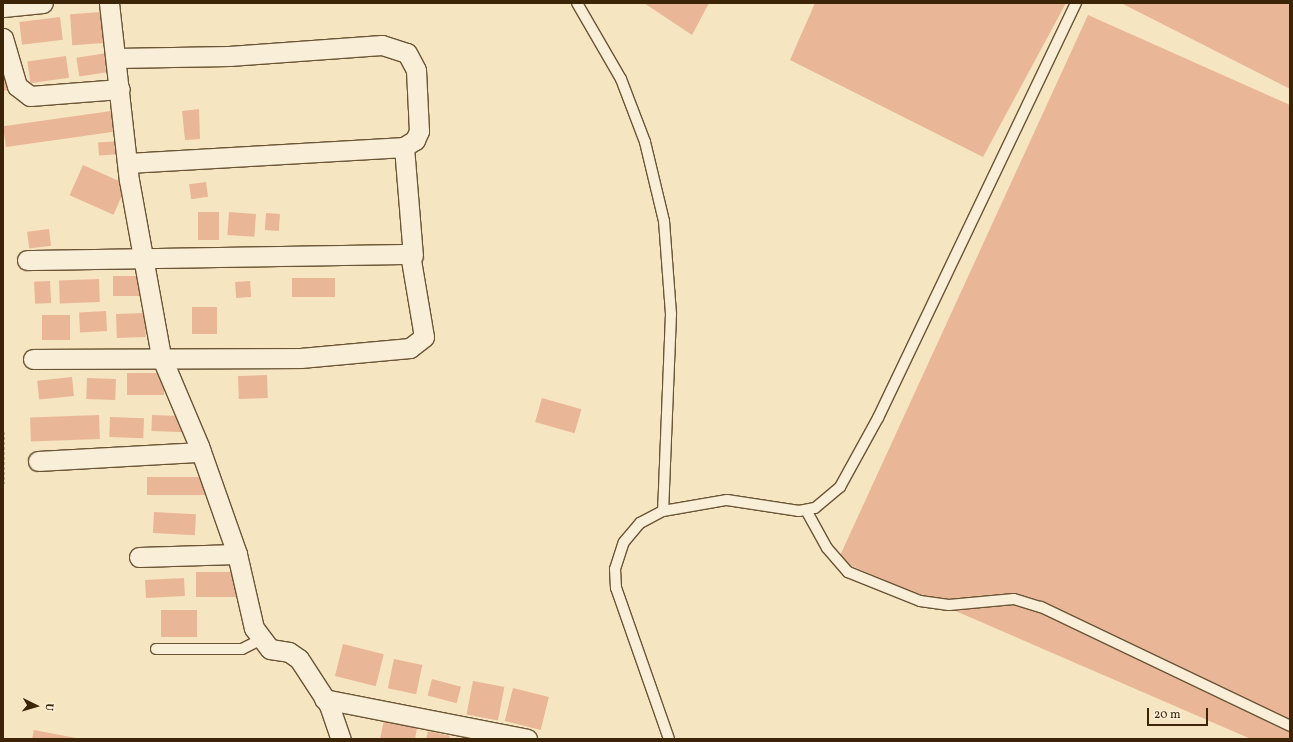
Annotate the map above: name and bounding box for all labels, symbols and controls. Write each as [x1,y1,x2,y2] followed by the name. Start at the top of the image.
[16,686,56,726] north arrow
[1149,700,1210,726] scale bar
[41,703,56,711] text: U
[1154,707,1181,723] text: 20 m

